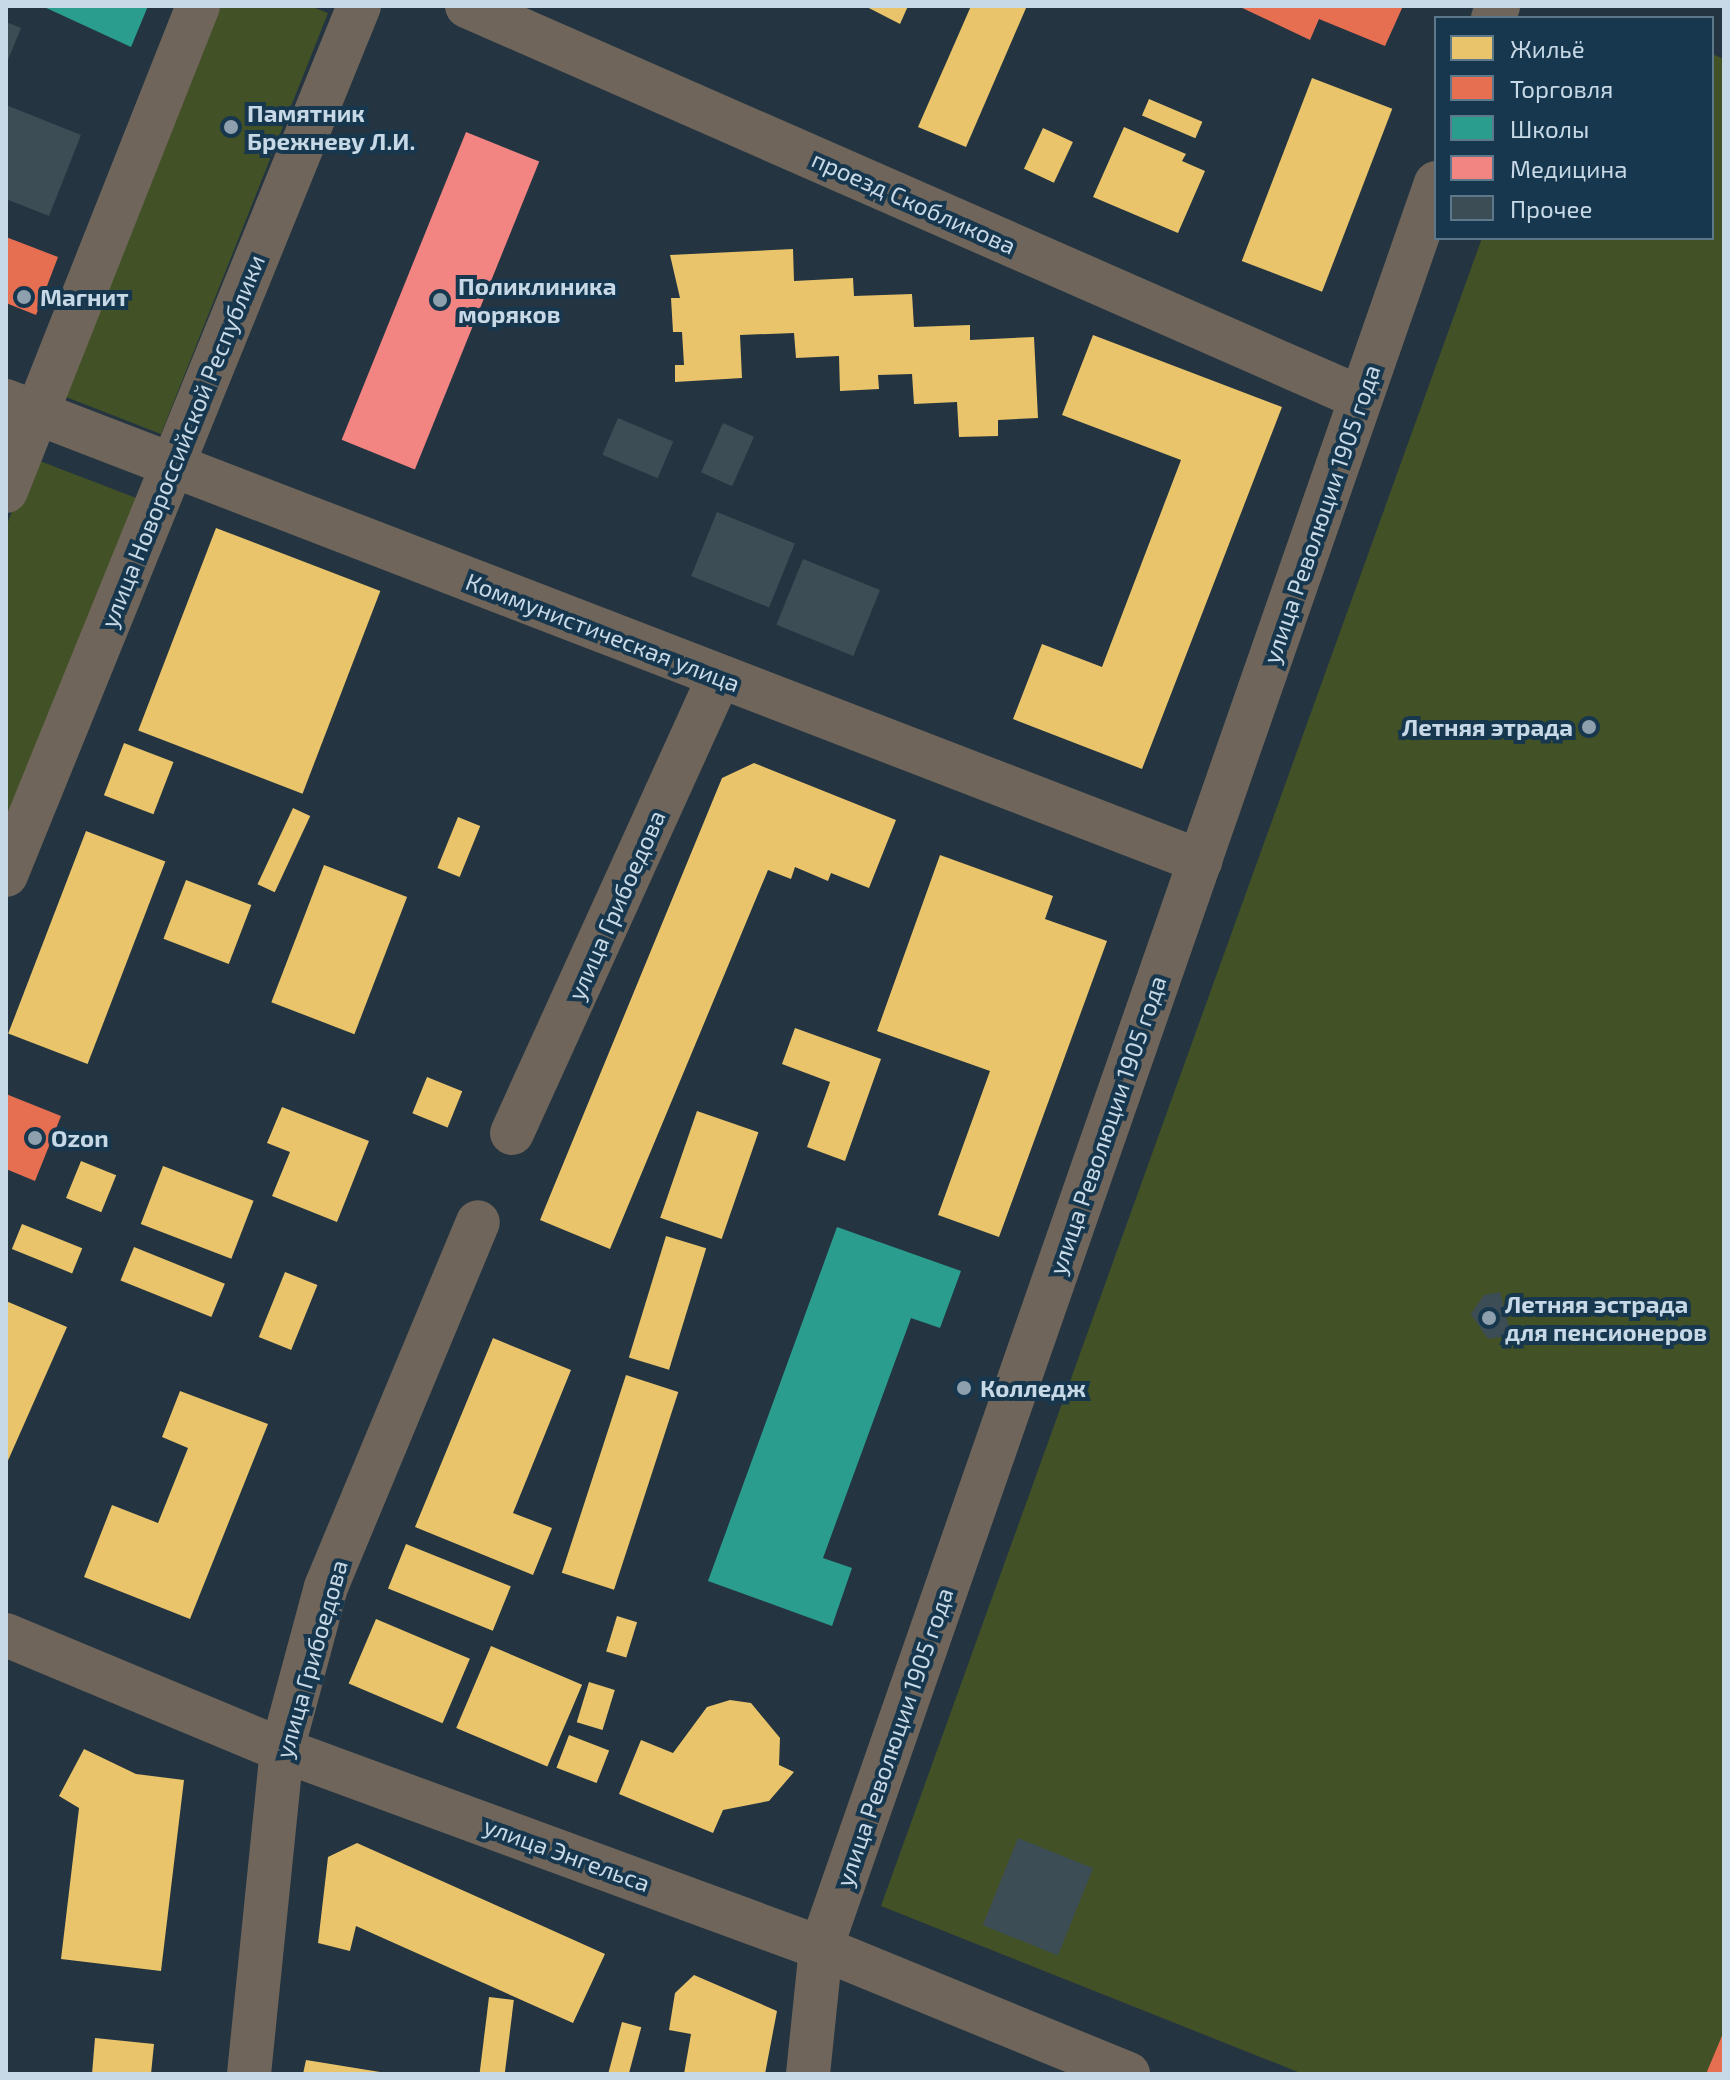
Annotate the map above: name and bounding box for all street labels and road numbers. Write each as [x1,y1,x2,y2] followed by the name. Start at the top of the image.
[808,144,1020,260] street label: проезд Скобликова
[94,250,270,632] street label: улица Новороссийской Республики
[1256,361,1386,667] street label: улица Революции 1905 года
[462,566,744,698] street label: Коммунистическая улица
[561,806,671,1004] street label: улица Грибоедова
[1042,972,1172,1278] street label: улица Революции 1905 года
[269,1557,353,1761] street label: улица Грибоедова
[829,1584,959,1890] street label: улица Революции 1905 года
[480,1811,654,1897] street label: улица Энгельса

